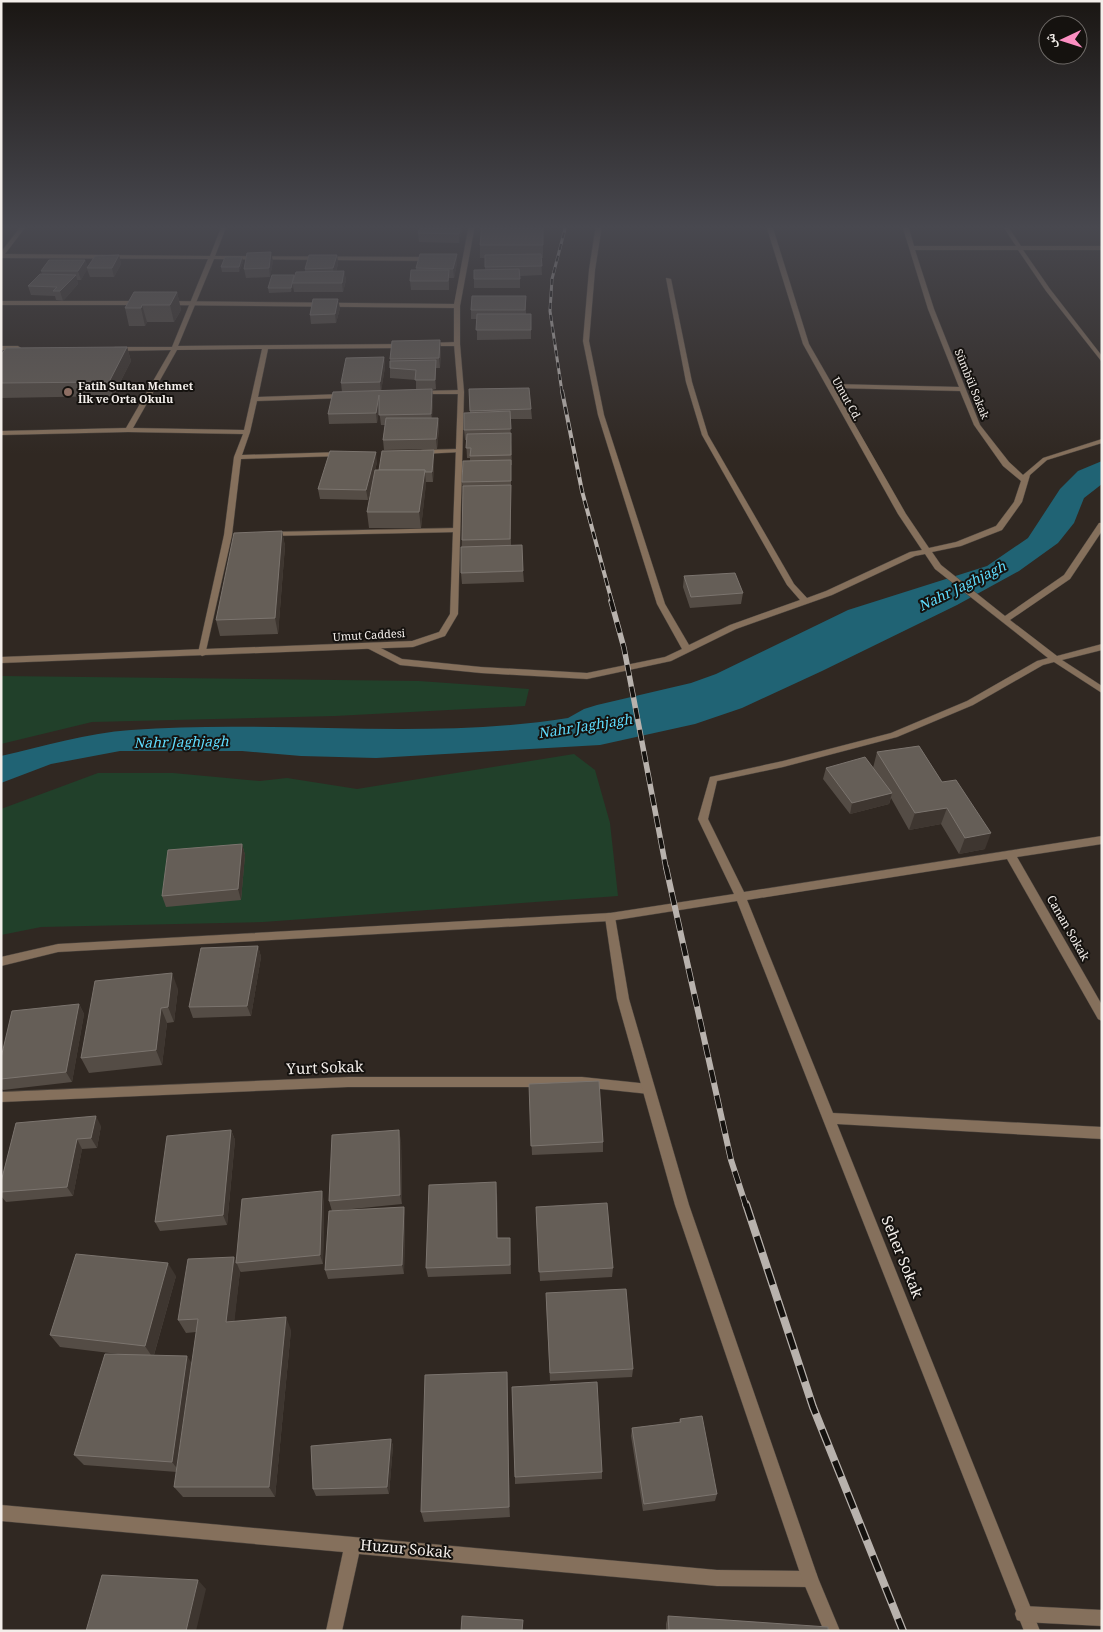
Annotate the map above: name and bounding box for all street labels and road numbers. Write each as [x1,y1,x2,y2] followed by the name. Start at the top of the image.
[948,347,994,423] street label: Sümbül Sokak
[826,374,866,425] street label: Umut Cd.
[332,625,406,648] street label: Umut Caddesi
[1039,892,1095,967] street label: Canan Sokak
[285,1056,364,1084] street label: Yurt Sokak
[872,1213,929,1303] street label: Seher Sokak
[359,1534,453,1568] street label: Huzur Sokak

